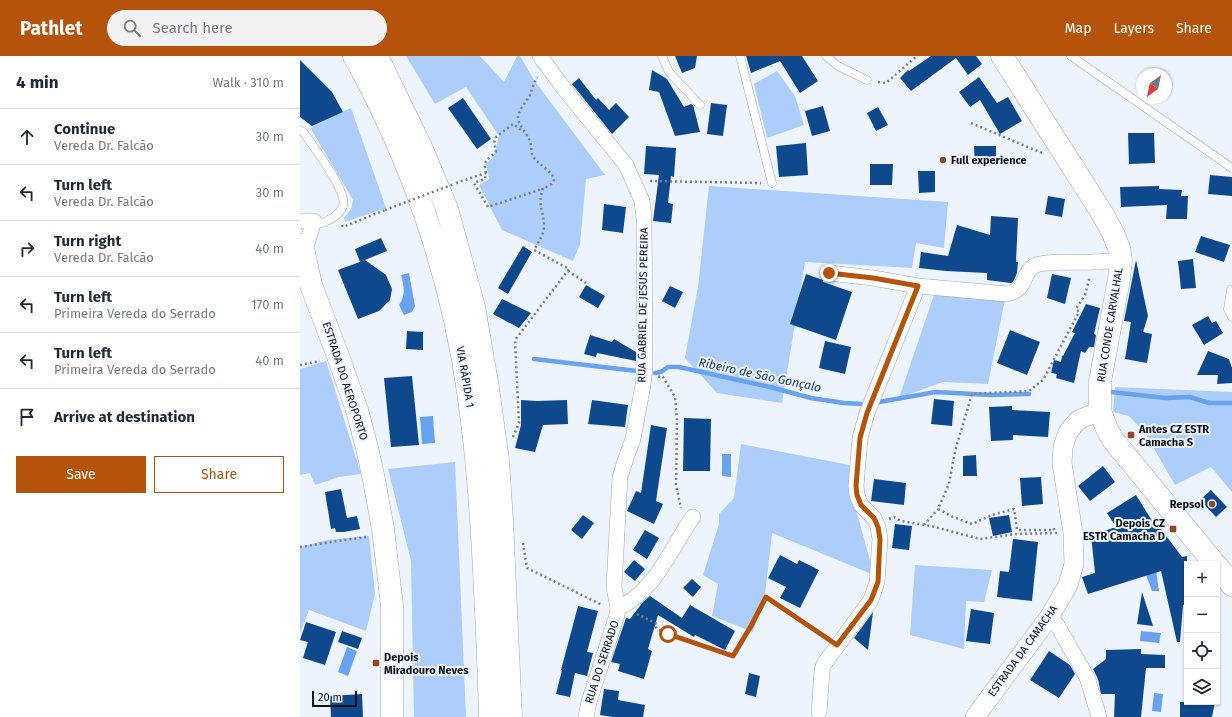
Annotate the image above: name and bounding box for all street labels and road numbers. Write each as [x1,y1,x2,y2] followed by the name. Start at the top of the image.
[635,227,651,383] street label: RUA GABRIEL DE JESUS PEREIRA
[1095,266,1126,383] street label: RUA CONDE CARVALHAL
[320,320,370,442] street label: ESTRADA DO AEROPORTO
[453,345,478,409] street label: VIA RÁPIDA 1
[985,602,1061,699] street label: ESTRADA DA CAMACHA
[582,619,622,705] street label: RUA DO SERRADO

